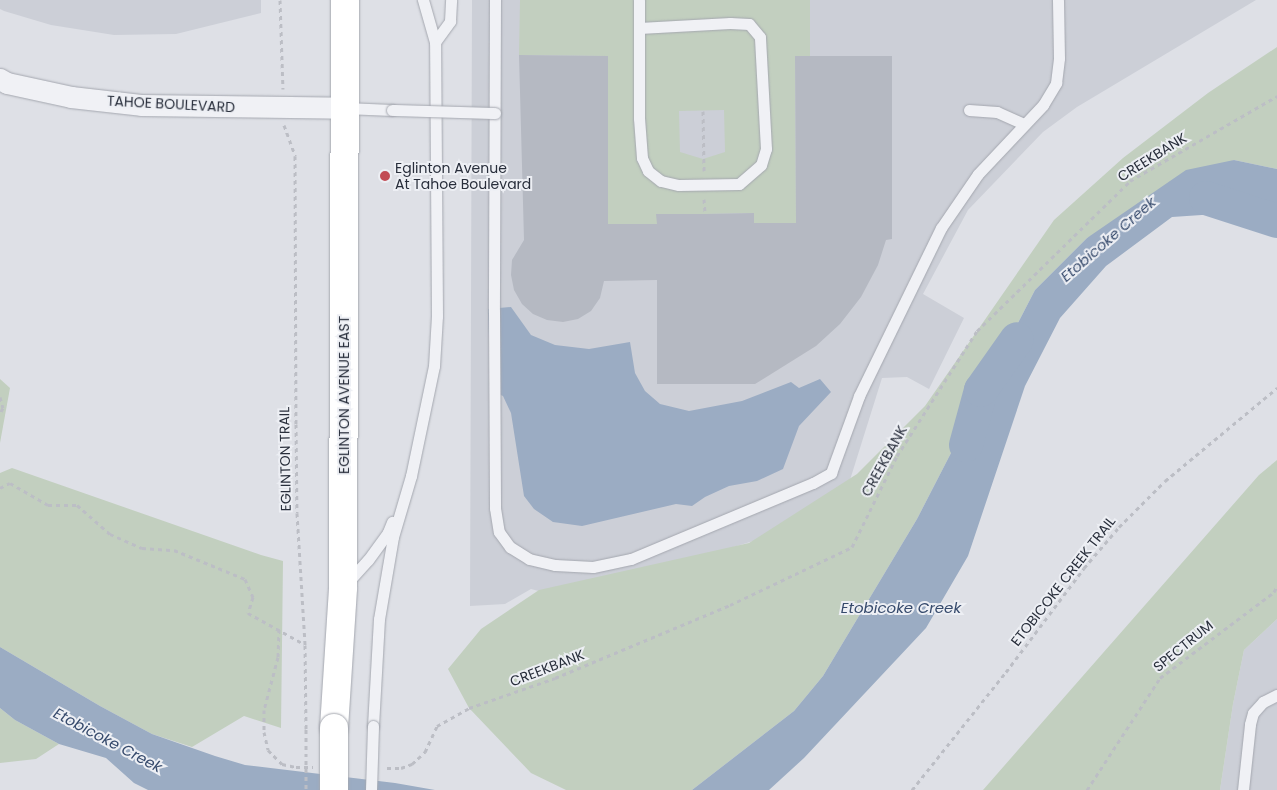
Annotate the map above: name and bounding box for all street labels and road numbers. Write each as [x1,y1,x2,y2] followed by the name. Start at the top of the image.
[107,92,235,116] street label: TAHOE BOULEVARD
[1114,129,1190,185] street label: CREEKBANK
[336,316,352,474] street label: EGLINTON AVENUE EAST
[276,407,294,511] street label: EGLINTON TRAIL
[858,423,910,499] street label: CREEKBANK
[1007,513,1119,649] street label: ETOBICOKE CREEK TRAIL
[1150,617,1216,675] street label: SPECTRUM
[507,646,587,690] street label: CREEKBANK

